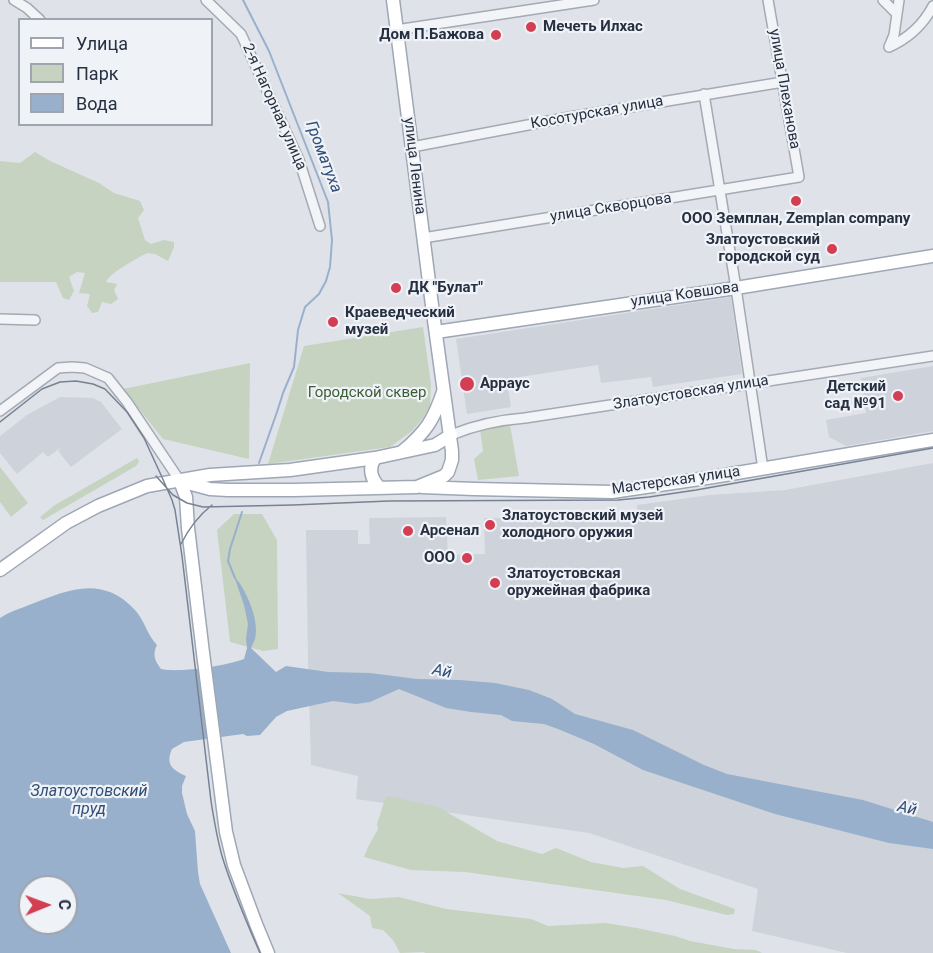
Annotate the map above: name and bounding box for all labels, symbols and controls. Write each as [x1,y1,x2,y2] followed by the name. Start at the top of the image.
[18,18,213,126] legend
[543,18,643,36] place label: Мечеть Илхас
[524,20,538,34] marker: Мечеть Илхас
[379,26,484,44] place label: Дом П.Бажова
[765,27,803,151] street label: улица Плеханова
[489,28,503,42] marker: Дом П.Бажова
[76,33,128,54] text: Улица
[238,41,310,173] street label: 2-я Нагорная улица
[76,63,118,84] text: Парк
[529,92,665,134] street label: Косотурская улица
[76,93,118,114] text: Вода
[399,116,429,216] street label: улица Ленина
[301,118,345,196] water label: Громатуха
[549,190,673,226] street label: улица Скворцова
[789,194,803,208] marker: ООО Земплан, Zemplan company
[682,210,910,228] place label: ООО Земплан, Zemplan company
[706,231,820,266] place label: Златоустовский городской суд
[825,242,839,256] marker: Златоустовский городской суд
[408,279,483,297] place label: ДК "Булат"
[630,279,740,311] street label: улица Ковшова
[389,281,403,295] marker: ДК "Булат"
[345,304,455,339] place label: Краеведческий музей
[326,315,340,329] marker: Краеведческий музей
[612,372,770,414] street label: Златоустовская улица
[458,375,476,393] marker: Арраус
[480,375,530,393] place label: Арраус
[825,378,886,413] place label: Детский сад №91
[308,384,426,402] park label: Городской сквер
[891,389,905,403] marker: Детский сад №91
[611,463,741,499] street label: Мастерская улица
[502,507,663,542] place label: Златоустовский музей холодного оружия
[483,518,497,532] marker: Златоустовский музей холодного оружия
[420,522,479,540] place label: Арсенал
[401,524,415,538] marker: Арсенал
[424,549,455,567] place label: ООО
[460,551,474,565] marker: ООО
[507,565,650,600] place label: Златоустовская оружейная фабрика
[488,576,502,590] marker: Златоустовская оружейная фабрика
[431,661,453,683] water label: Ай
[30,782,148,820] water label: Златоустовский пруд
[896,797,918,821] water label: Ай
[18,875,78,935] north arrow
[55,899,74,910] text: С

